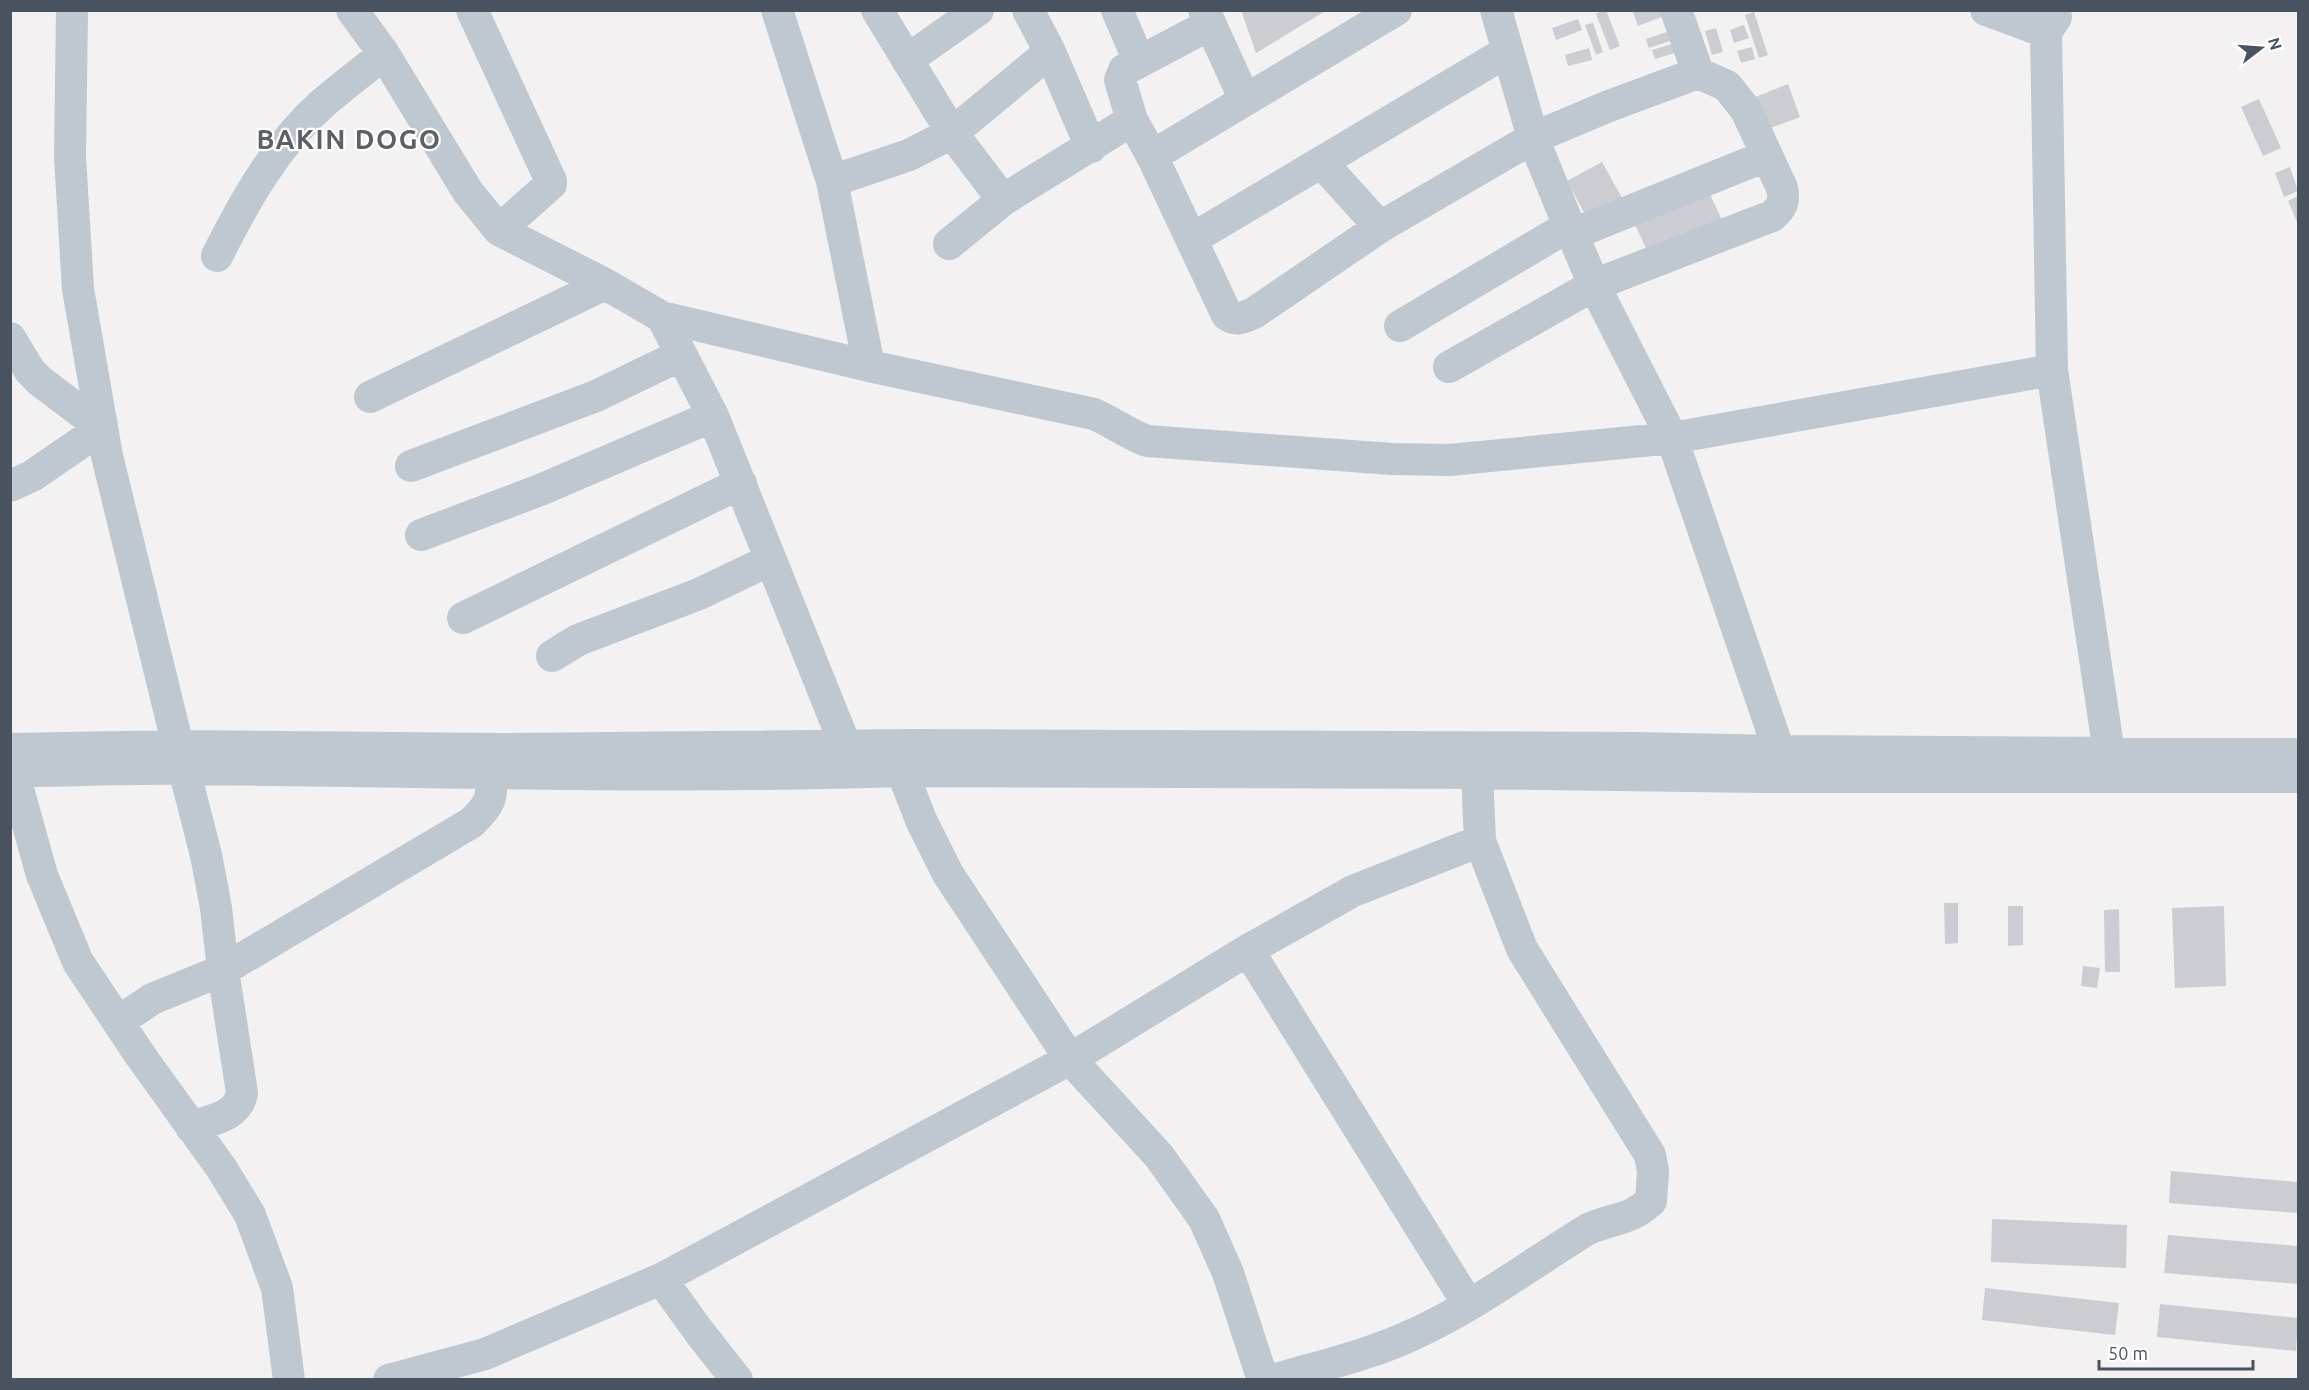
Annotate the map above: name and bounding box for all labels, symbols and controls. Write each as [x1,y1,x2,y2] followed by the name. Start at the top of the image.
[2231,18,2291,78] north arrow
[2265,35,2286,52] text: N
[256,124,442,154] district label: BAKIN DOGO
[2099,1333,2254,1371] scale bar
[2108,1343,2148,1363] text: 50 m

